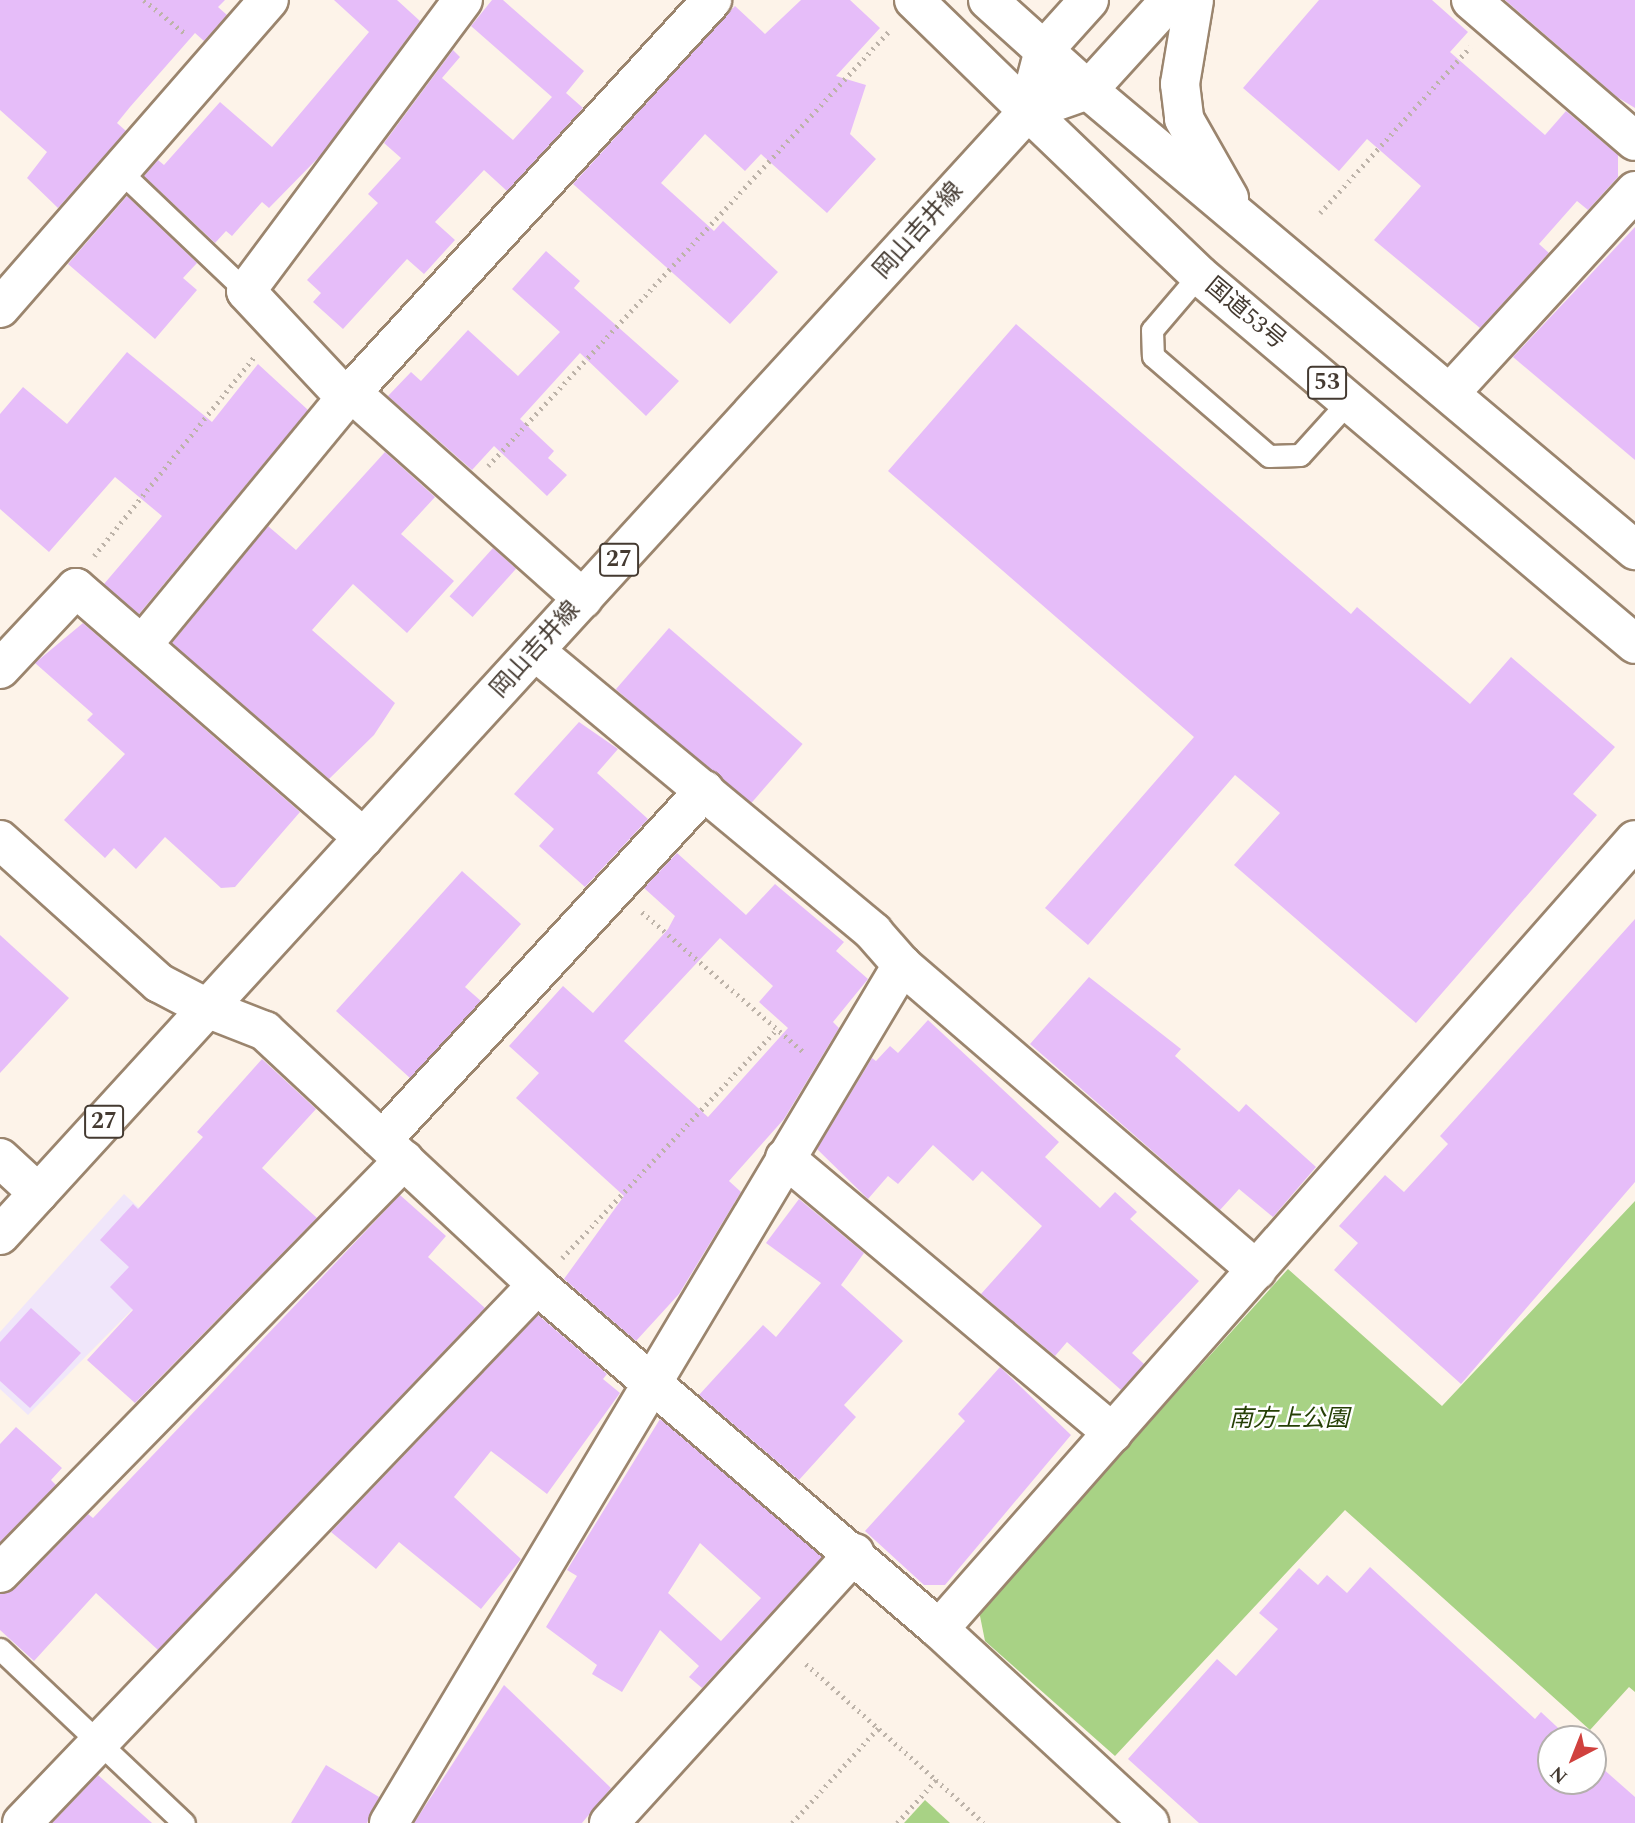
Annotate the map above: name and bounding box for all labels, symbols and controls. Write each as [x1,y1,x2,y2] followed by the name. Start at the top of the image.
[868,177,970,285] street label: 岡山吉井線
[1199,272,1291,356] street label: 国道53号
[1306,364,1348,402] road number: 53
[598,540,640,580] road number: 27
[485,596,587,704] street label: 岡山吉井線
[83,1102,125,1142] road number: 27
[1229,1406,1349,1434] park label: 南方上公園
[1537,1725,1607,1795] north arrow
[1543,1759,1574,1790] text: N

